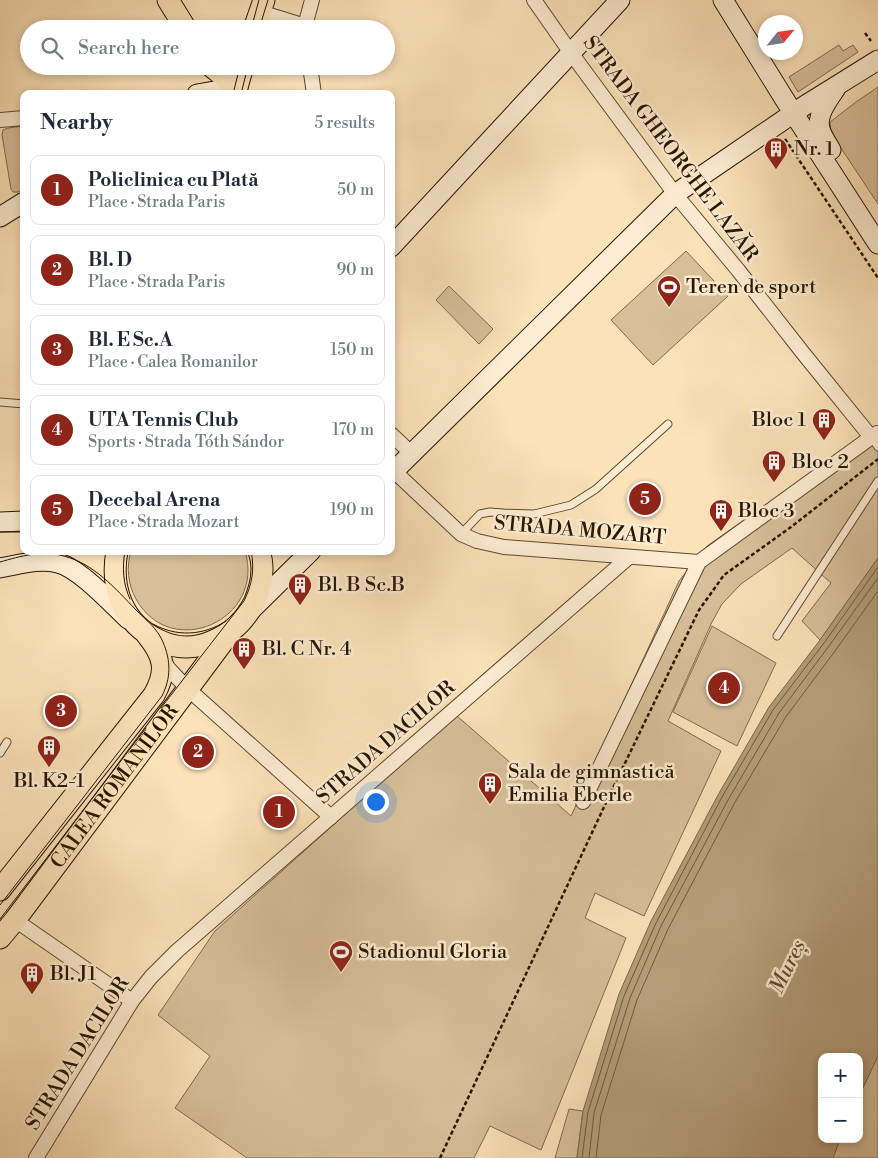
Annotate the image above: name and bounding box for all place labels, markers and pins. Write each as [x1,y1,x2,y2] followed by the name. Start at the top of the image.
[763,136,789,170] building icon: Nr. 1
[794,137,834,162] place label: Nr. 1
[656,274,682,308] sports icon: Teren de sport
[686,275,816,300] place label: Teren de sport
[811,407,837,441] building icon: Bloc 1
[751,408,806,433] place label: Bloc 1
[761,449,787,483] building icon: Bloc 2
[791,450,849,475] place label: Bloc 2
[629,480,661,518] pin: 5
[708,498,734,532] building icon: Bloc 3
[737,499,794,524] place label: Bloc 3
[287,572,313,606] building icon: Bl. B Sc.B
[317,573,405,598] place label: Bl. B Sc.B
[231,636,257,670] building icon: Bl. C Nr. 4
[261,637,352,662] place label: Bl. C Nr. 4
[708,669,740,707] pin: 4
[45,692,77,730] pin: 3
[182,733,214,771] pin: 2
[36,734,62,768] building icon: Bl. K2-1
[508,760,676,808] place label: Sala de gimnastică Emilia Eberle
[12,769,85,794] place label: Bl. K2-1
[477,771,503,805] building icon: Sala de gimnastică Emilia Eberle
[263,793,295,831] pin: 1
[328,939,354,973] sports icon: Stadionul Gloria
[358,940,508,965] place label: Stadionul Gloria
[19,961,45,995] building icon: Bl. J1
[49,962,97,987] place label: Bl. J1

